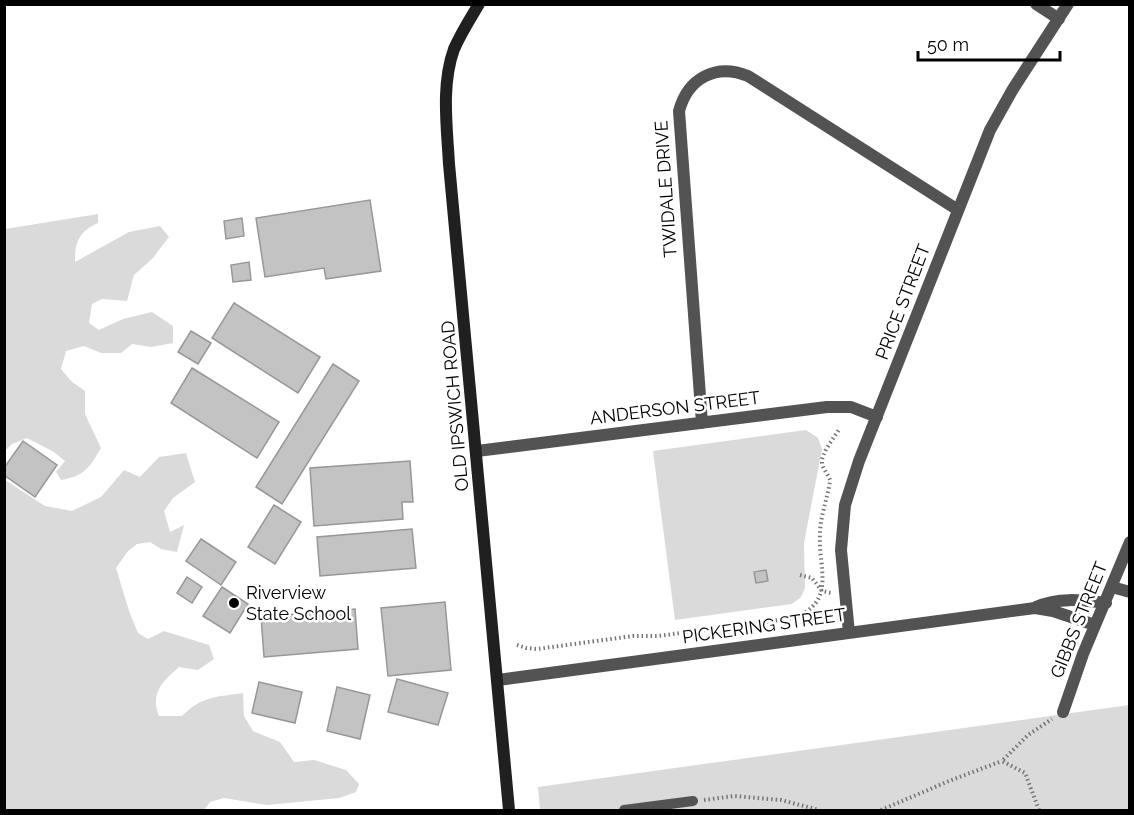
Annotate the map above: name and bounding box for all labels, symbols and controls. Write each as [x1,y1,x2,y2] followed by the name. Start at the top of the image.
[918,24,1060,62] scale bar
[927,34,969,55] text: 50 m
[650,120,681,258] street label: TWIDALE DRIVE
[871,241,934,362] street label: PRICE STREET
[437,320,472,492] street label: OLD IPSWICH ROAD
[589,387,761,428] street label: ANDERSON STREET
[1046,559,1111,681] street label: GIBBS STREET
[246,582,351,624] place label: Riverview State School
[227,596,241,610] marker: Riverview State School
[681,604,847,647] street label: PICKERING STREET

